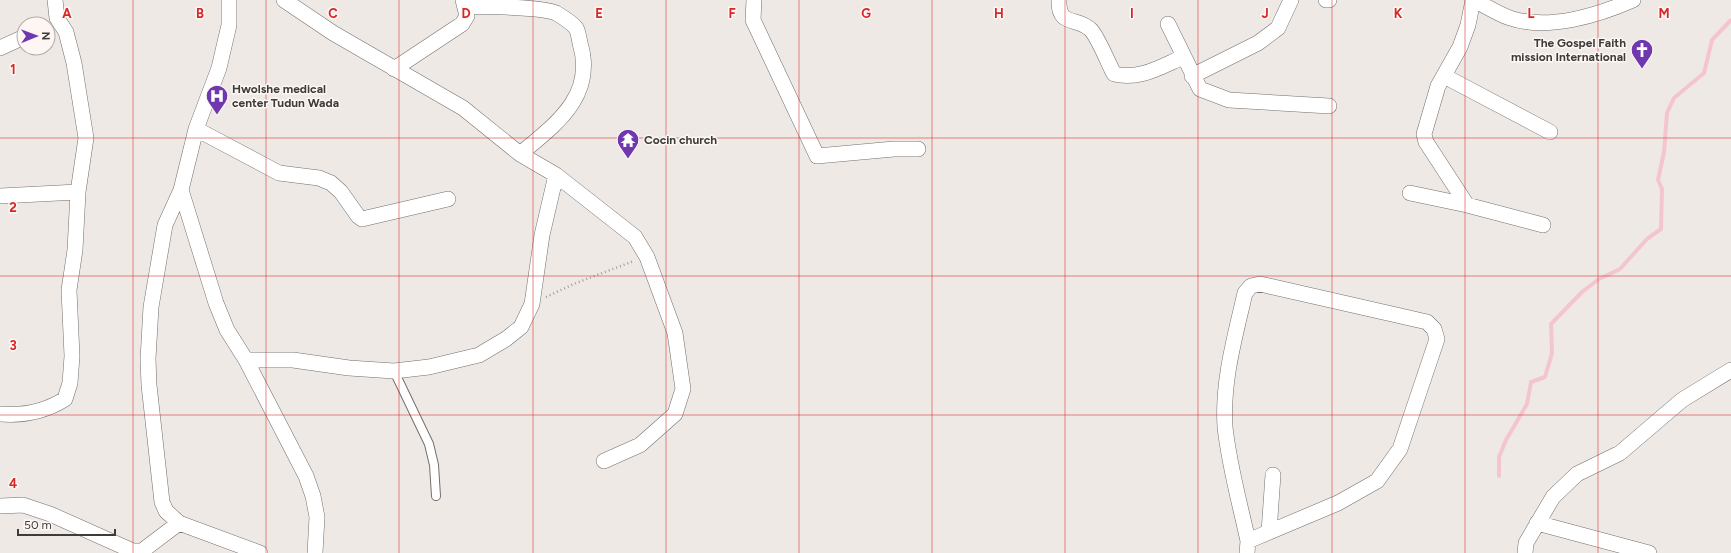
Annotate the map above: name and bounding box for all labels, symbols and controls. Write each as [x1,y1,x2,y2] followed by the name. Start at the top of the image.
[62,6,72,21] text: A
[196,6,204,21] text: B
[328,6,338,21] text: C
[461,6,471,21] text: D
[595,6,603,21] text: E
[728,6,736,21] text: F
[861,6,871,21] text: G
[994,6,1004,21] text: H
[1130,6,1134,21] text: I
[1261,6,1269,21] text: J
[1394,6,1403,21] text: K
[1528,6,1535,21] text: L
[1658,6,1670,21] text: M
[16,16,56,56] north arrow
[39,31,52,40] text: N
[1511,36,1626,64] place label: The Gospel Faith mission International
[1629,37,1655,70] church icon: The Gospel Faith mission International
[10,62,16,77] text: 1
[232,82,339,110] place label: Hwolshe medical center Tudun Wada
[204,83,230,116] hospital icon: Hwolshe medical center Tudun Wada
[615,127,641,160] temple icon: Cocin church
[644,133,717,147] place label: Cocin church
[9,200,17,215] text: 2
[9,338,17,353] text: 3
[9,476,17,491] text: 4
[18,511,115,537] scale bar
[24,518,52,532] text: 50 m

